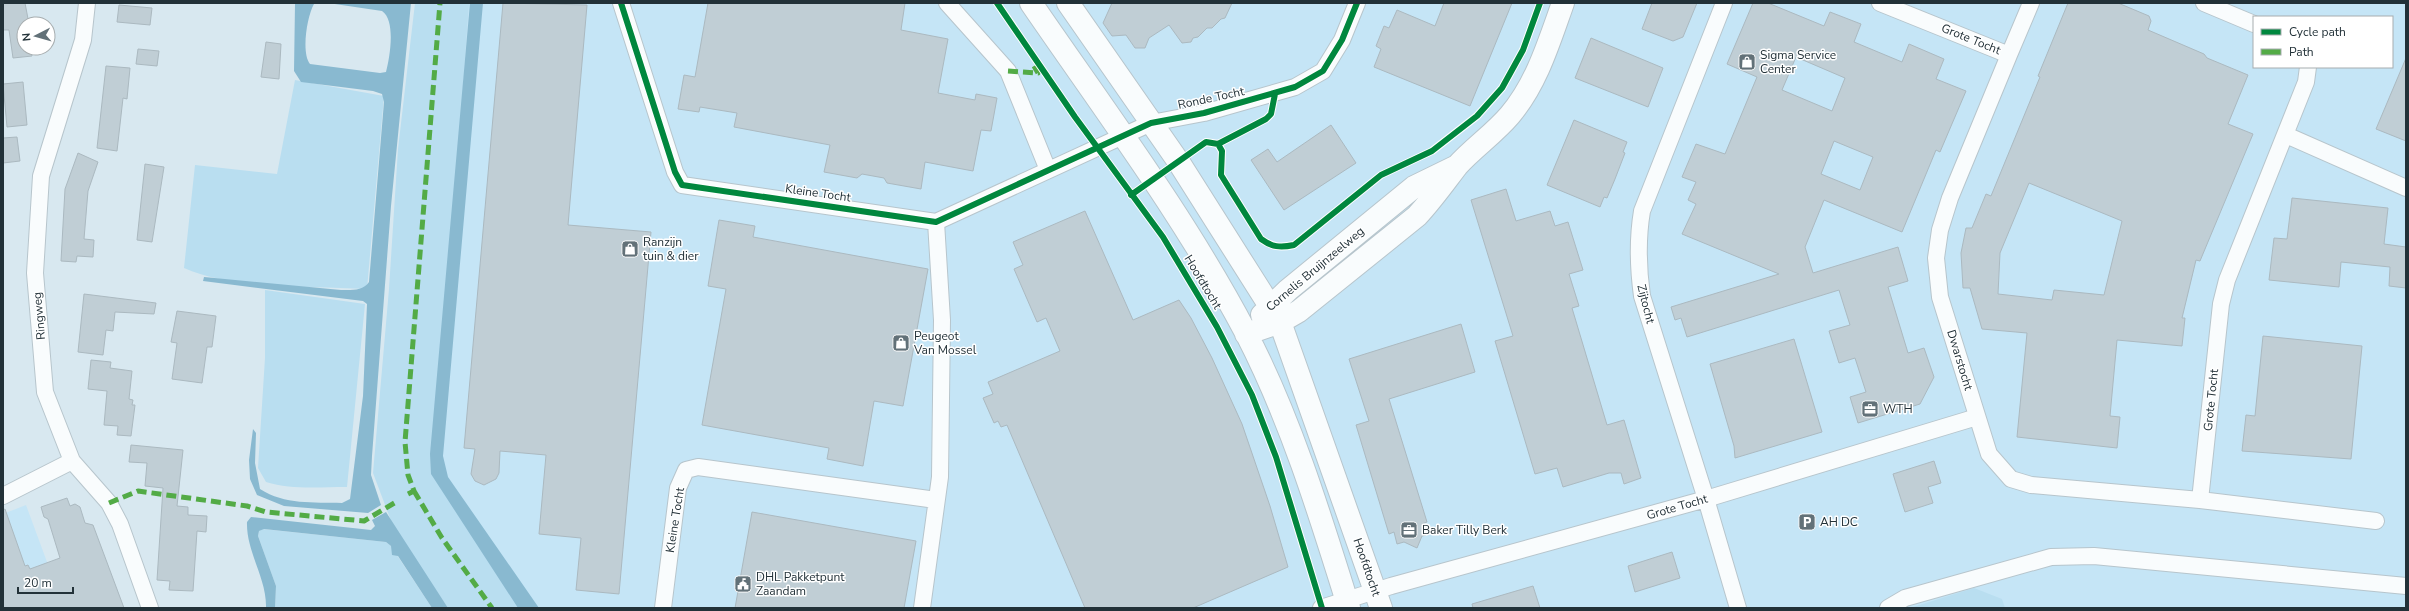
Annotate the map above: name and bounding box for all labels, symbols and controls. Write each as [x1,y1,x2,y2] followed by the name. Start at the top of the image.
[16,16,56,56] north arrow
[2253,16,2393,68] legend
[1939,20,2004,58] street label: Grote Tocht
[2289,24,2346,40] text: Cycle path
[19,32,34,42] text: N
[2289,44,2314,60] text: Path
[1760,47,1836,77] place label: Sigma Service Center
[1737,52,1757,72] shop icon: Sigma Service Center
[1176,83,1246,113] street label: Ronde Tocht
[784,180,853,206] street label: Kleine Tocht
[1263,223,1367,315] street label: Cornelis Bruijnzeelweg
[643,234,699,264] place label: Ranzijn tuin & dier
[620,239,640,259] shop icon: Ranzijn tuin & dier
[1181,252,1226,313] street label: Hoofdtocht
[1633,283,1659,326] street label: Zijtocht
[29,291,49,341] street label: Ringweg
[913,328,977,358] place label: Peugeot Van Mossel
[1943,328,1977,393] street label: Dwarstocht
[891,333,911,353] shop icon: Peugeot Van Mossel
[2200,367,2222,432] street label: Grote Tocht
[1860,399,1880,419] office icon: WTH
[1883,401,1913,417] place label: WTH
[662,485,688,554] street label: Kleine Tocht
[1645,490,1710,523] street label: Grote Tocht
[1797,512,1817,532] parking icon: AH DC
[1820,514,1858,530] place label: AH DC
[1399,520,1419,540] office icon: Baker Tilly Berk
[1422,522,1508,538] place label: Baker Tilly Berk
[1350,536,1385,599] street label: Hoofdtocht
[18,569,73,595] scale bar
[756,569,845,599] place label: DHL Pakketpunt Zaandam
[733,574,753,594] public building icon: DHL Pakketpunt Zaandam
[24,575,52,591] text: 20 m

